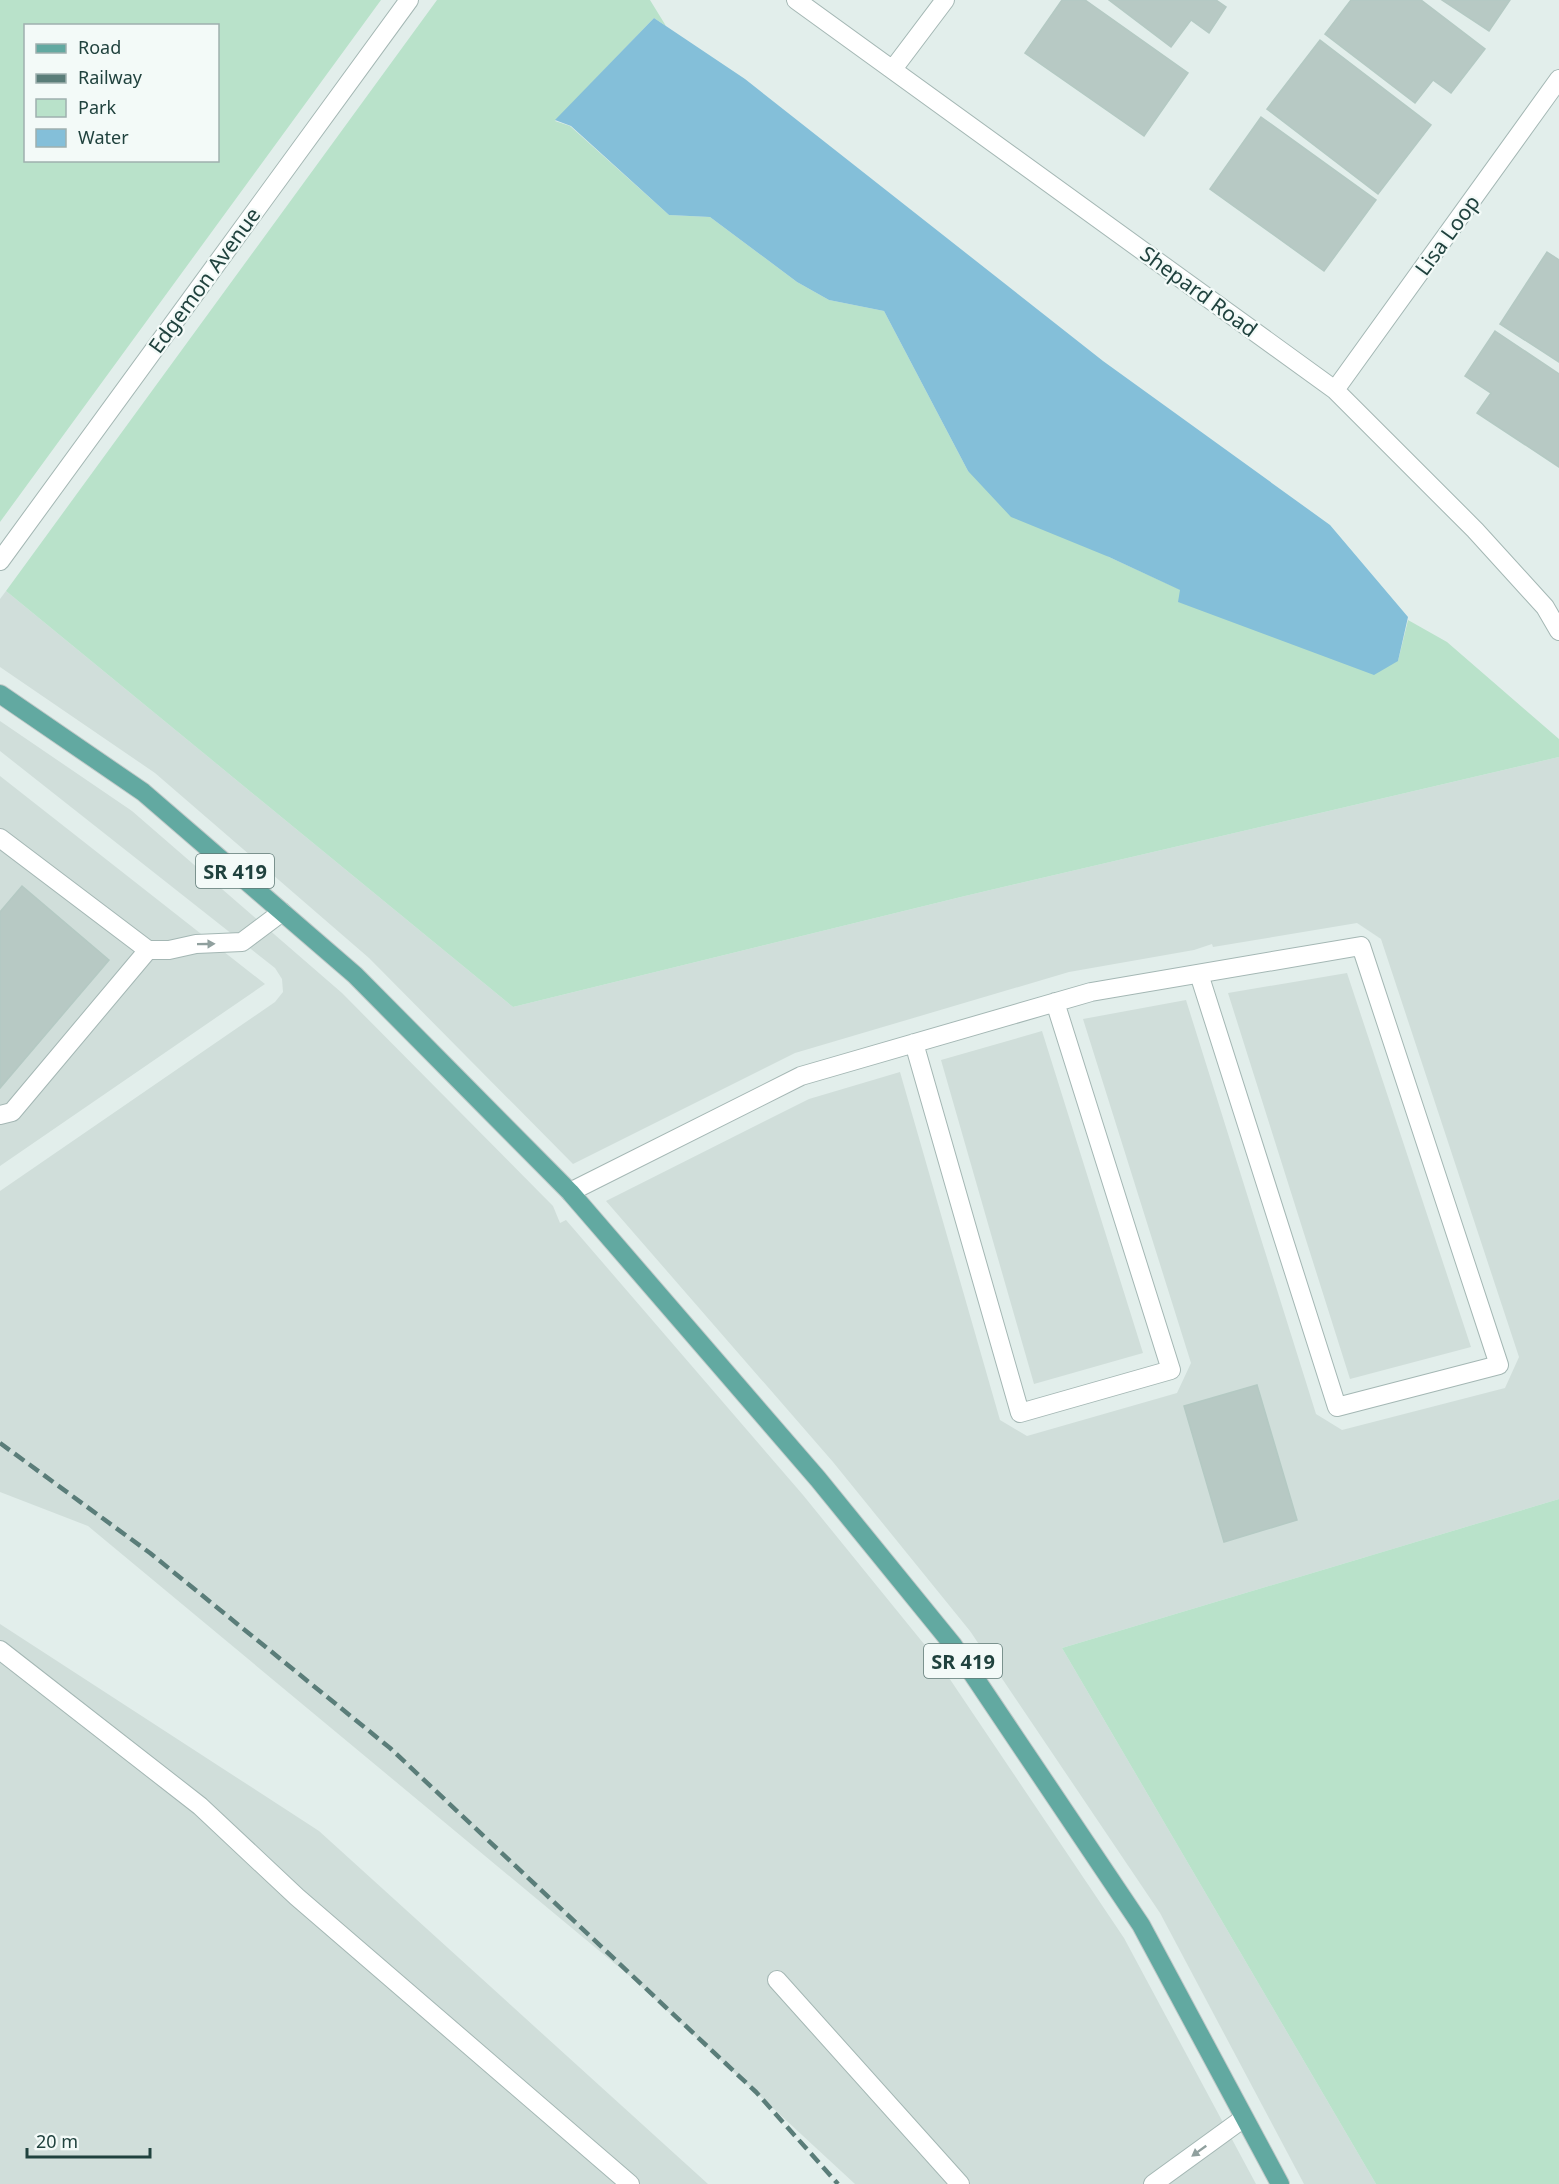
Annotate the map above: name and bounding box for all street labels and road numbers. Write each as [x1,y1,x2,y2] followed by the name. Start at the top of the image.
[1408,189,1486,281] street label: Lisa Loop
[142,201,266,359] street label: Edgemon Avenue
[1135,239,1263,343] street label: Shepard Road
[196,854,274,888] road number: SR 419
[924,1644,1002,1678] road number: SR 419

